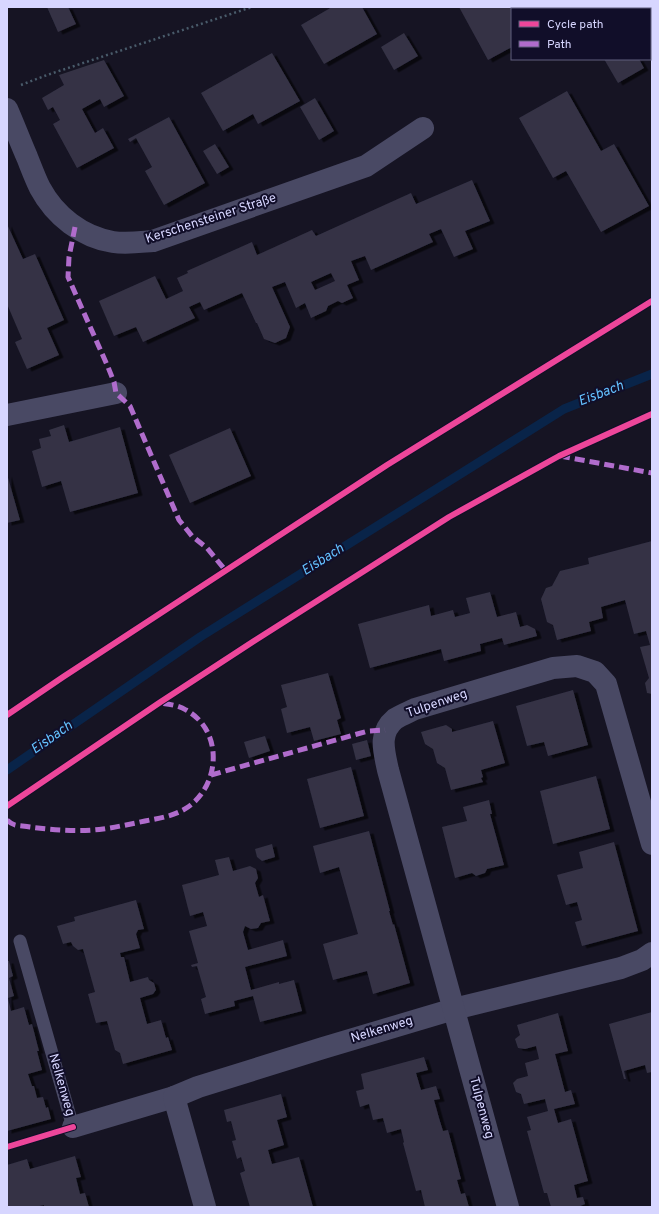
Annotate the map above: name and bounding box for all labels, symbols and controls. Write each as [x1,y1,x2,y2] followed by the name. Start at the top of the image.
[511,8,651,60] legend
[547,17,604,33] text: Cycle path
[547,37,572,53] text: Path
[144,190,278,248] street label: Kerschensteiner Straße
[576,377,626,410] water label: Eisbach
[299,540,348,580] water label: Eisbach
[404,686,470,722] street label: Tulpenweg
[28,717,76,758] water label: Eisbach
[349,1013,415,1047] street label: Nelkenweg
[44,1052,78,1118] street label: Nelkenweg
[465,1075,497,1141] street label: Tulpenweg

